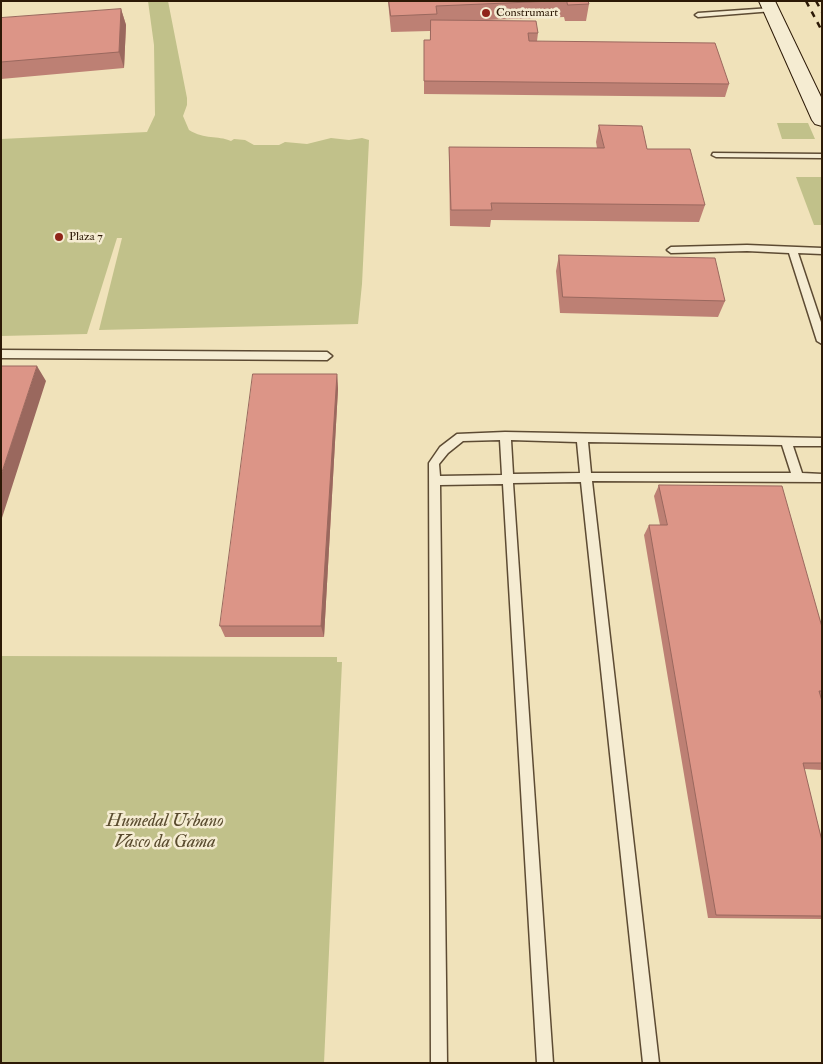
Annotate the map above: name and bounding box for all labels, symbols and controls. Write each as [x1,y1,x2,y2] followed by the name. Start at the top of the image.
[496,6,558,20] place label: Construmart
[480,7,492,19] marker: Construmart
[69,230,103,244] place label: Plaza 7
[53,231,65,243] marker: Plaza 7
[106,811,224,854] park label: Humedal Urbano Vasco da Gama

